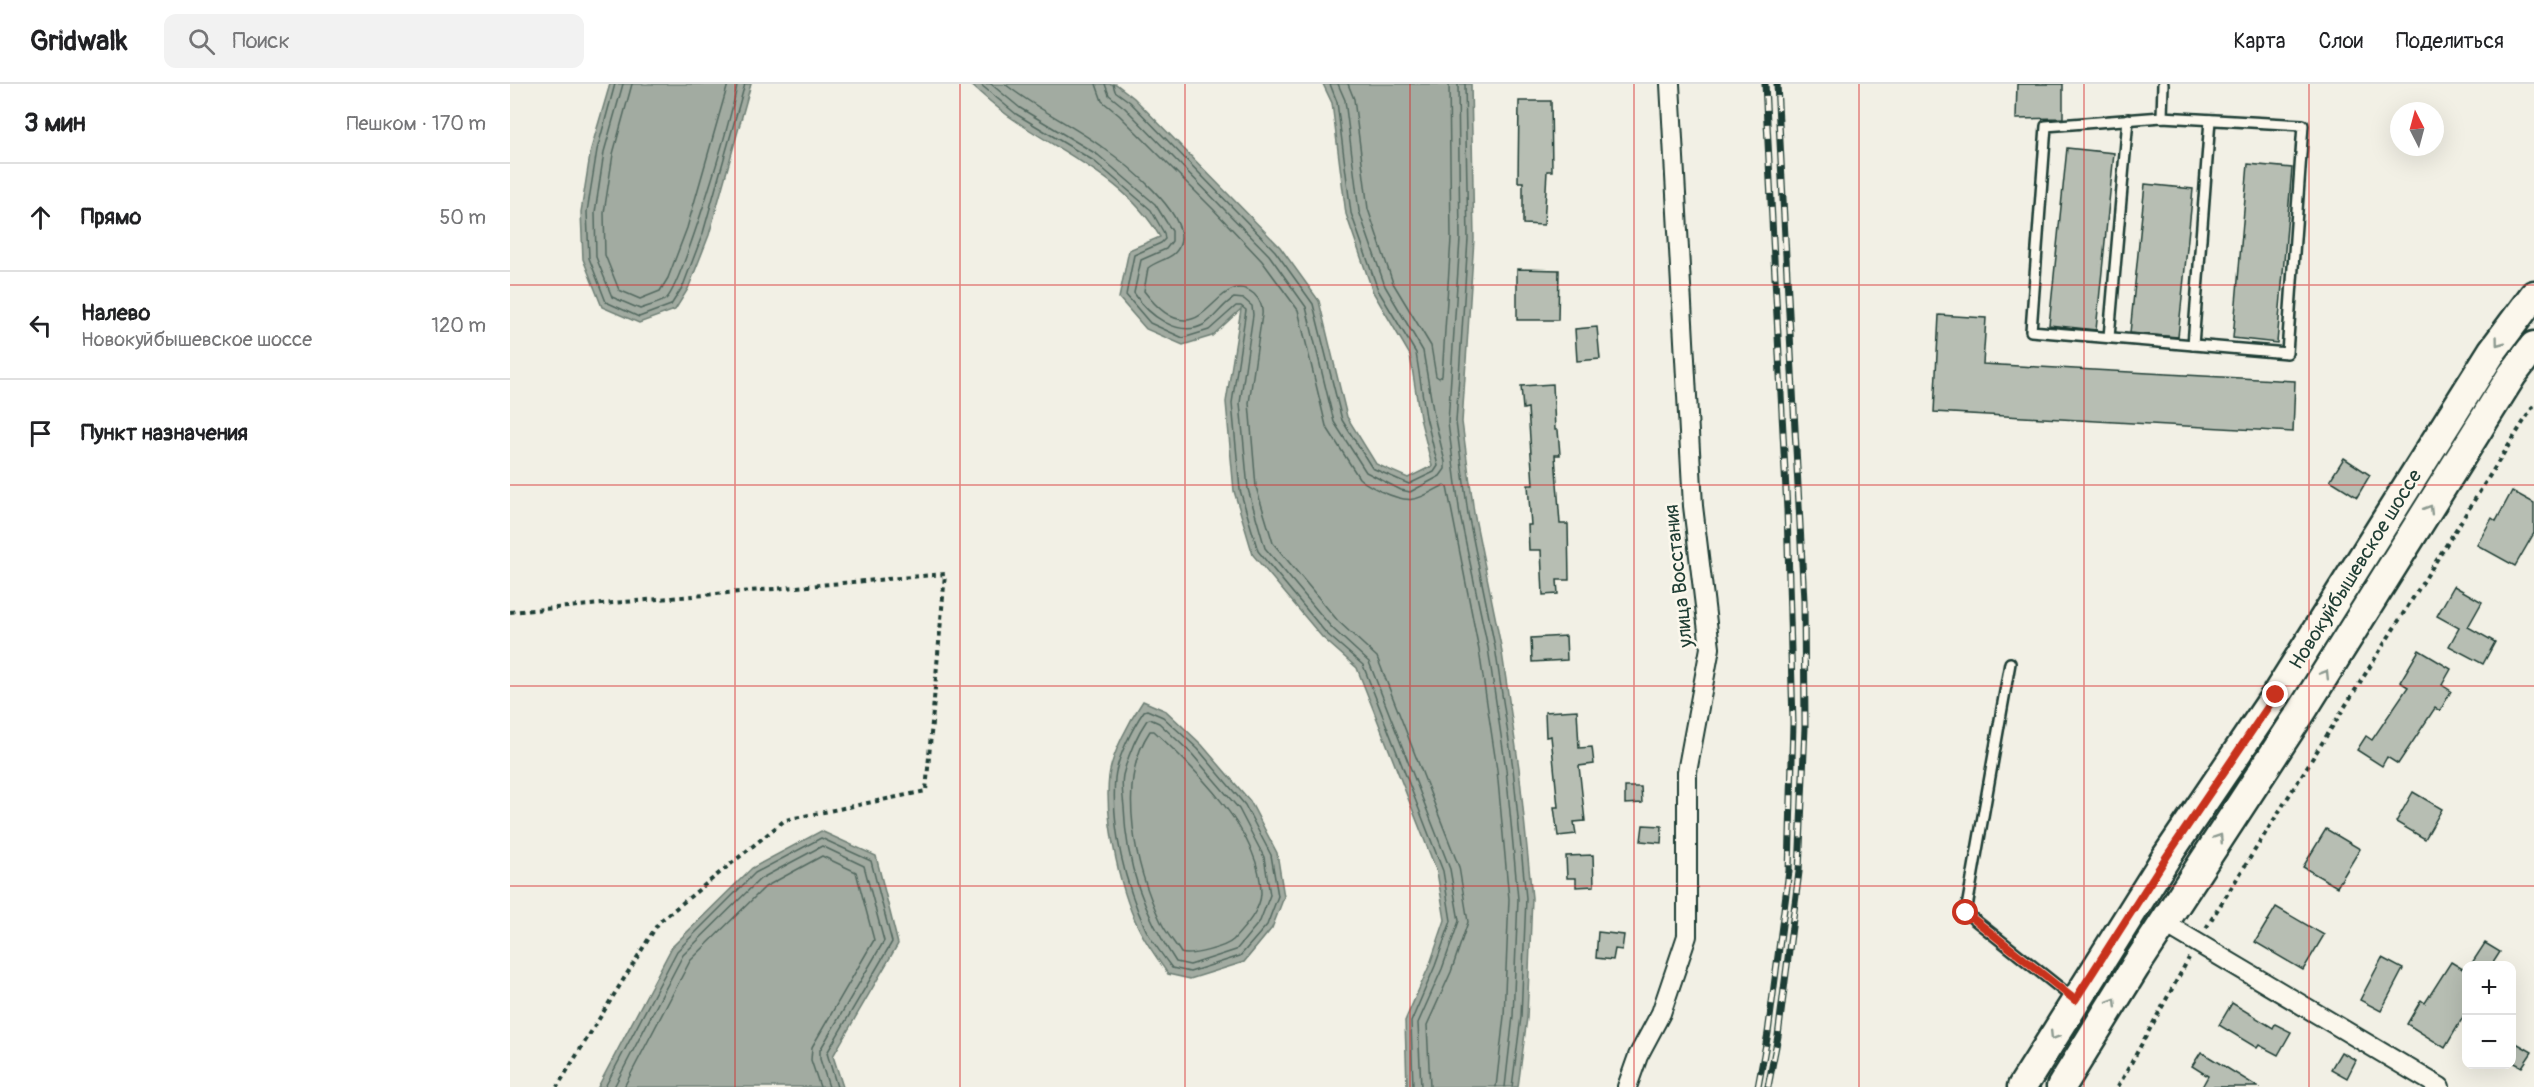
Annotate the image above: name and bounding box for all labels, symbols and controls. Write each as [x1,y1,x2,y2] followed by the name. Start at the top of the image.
[164,14,584,68] search box
[30,24,128,59] text: Gridwalk
[185,25,218,58] icon: search
[233,27,290,55] text: Поиск
[2233,28,2285,55] text: Карта
[2318,28,2363,55] text: Слои
[2396,28,2504,55] text: Поделиться
[2390,102,2444,156] north arrow
[24,107,86,139] text: 3 мин
[346,111,486,136] text: Пешком · 170 m
[24,201,57,234] icon: ahead
[81,203,141,231] text: Прямо
[439,205,486,230] text: 50 m
[81,299,150,327] text: Налево
[24,309,57,342] icon: left
[431,313,486,338] text: 120 m
[81,327,312,352] text: Новокуйбышевское шоссе
[2495,335,2506,346] one-way arrow
[24,417,57,450] icon: arrive
[81,419,248,447] text: Пункт назначения
[2284,465,2427,674] street label: Новокуйбышевское шоссе
[1659,503,1699,650] street label: улица Восстания
[2421,505,2433,515] one-way arrow
[2318,670,2329,681] one-way arrow
[2262,681,2288,707] route end
[2212,834,2224,844] one-way arrow
[1952,899,1978,925] route start
[2462,961,2516,1069] map controls
[2462,961,2516,1015] button: +
[2106,997,2117,1008] one-way arrow
[2462,1015,2516,1069] button: −
[2049,1030,2061,1040] one-way arrow

